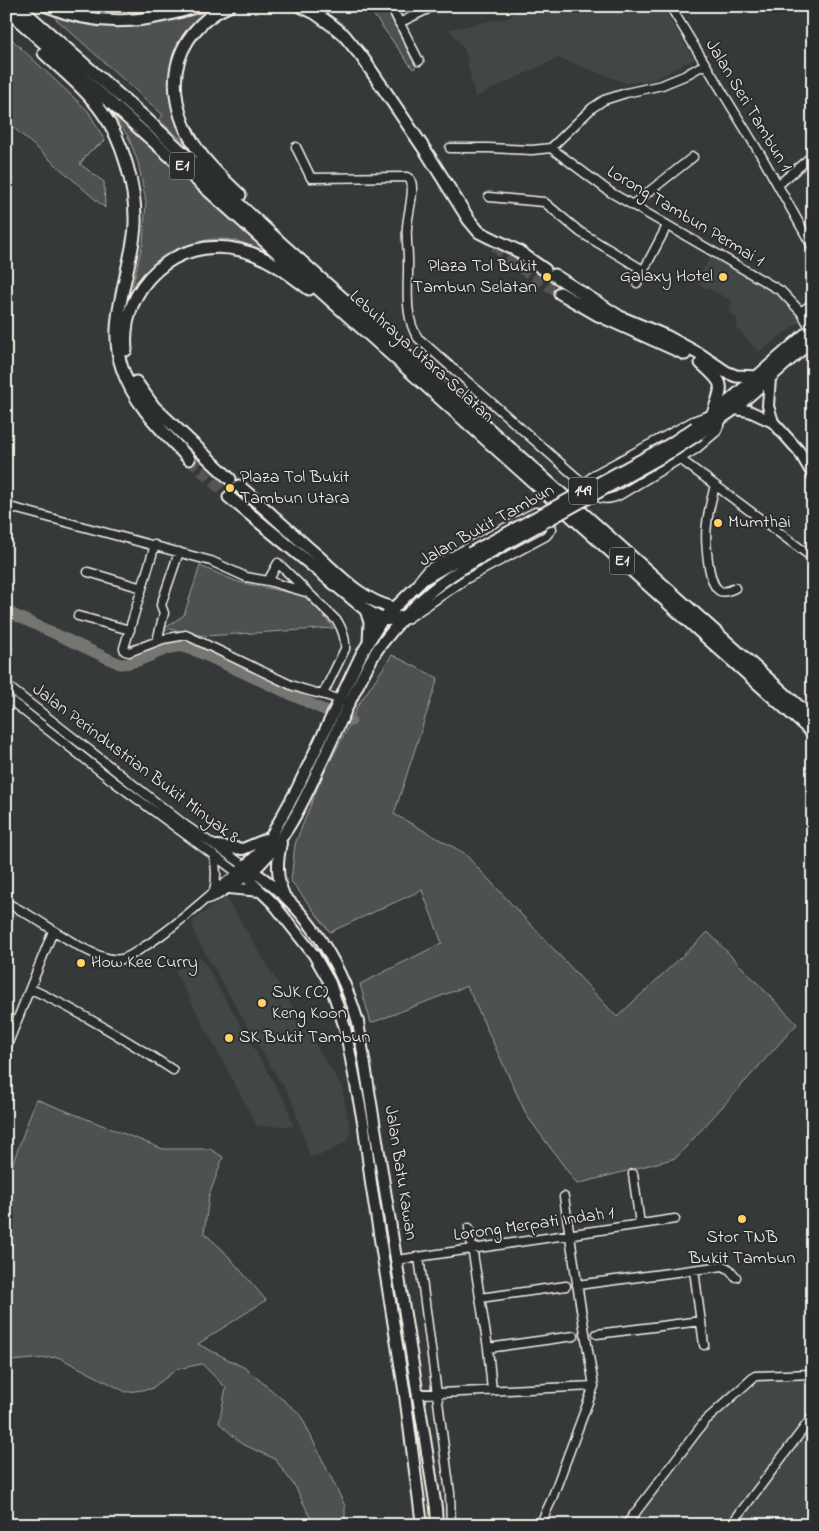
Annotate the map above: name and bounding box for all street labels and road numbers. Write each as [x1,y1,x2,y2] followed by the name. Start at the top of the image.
[698,35,798,177] street label: Jalan Seri Tambun 1
[170,153,194,180] road number: E1
[601,160,769,275] street label: Lorong Tambun Permai 1
[343,285,499,429] street label: Lebuhraya Utara–Selatan
[415,478,560,574] street label: Jalan Bukit Tambun
[569,478,597,504] road number: 149
[610,548,634,574] road number: E1
[26,677,244,851] street label: Jalan Perindustrian Bukit Minyak 8
[377,1104,424,1242] street label: Jalan Batu Kawan
[452,1201,616,1250] street label: Lorong Merpati Indah 1

